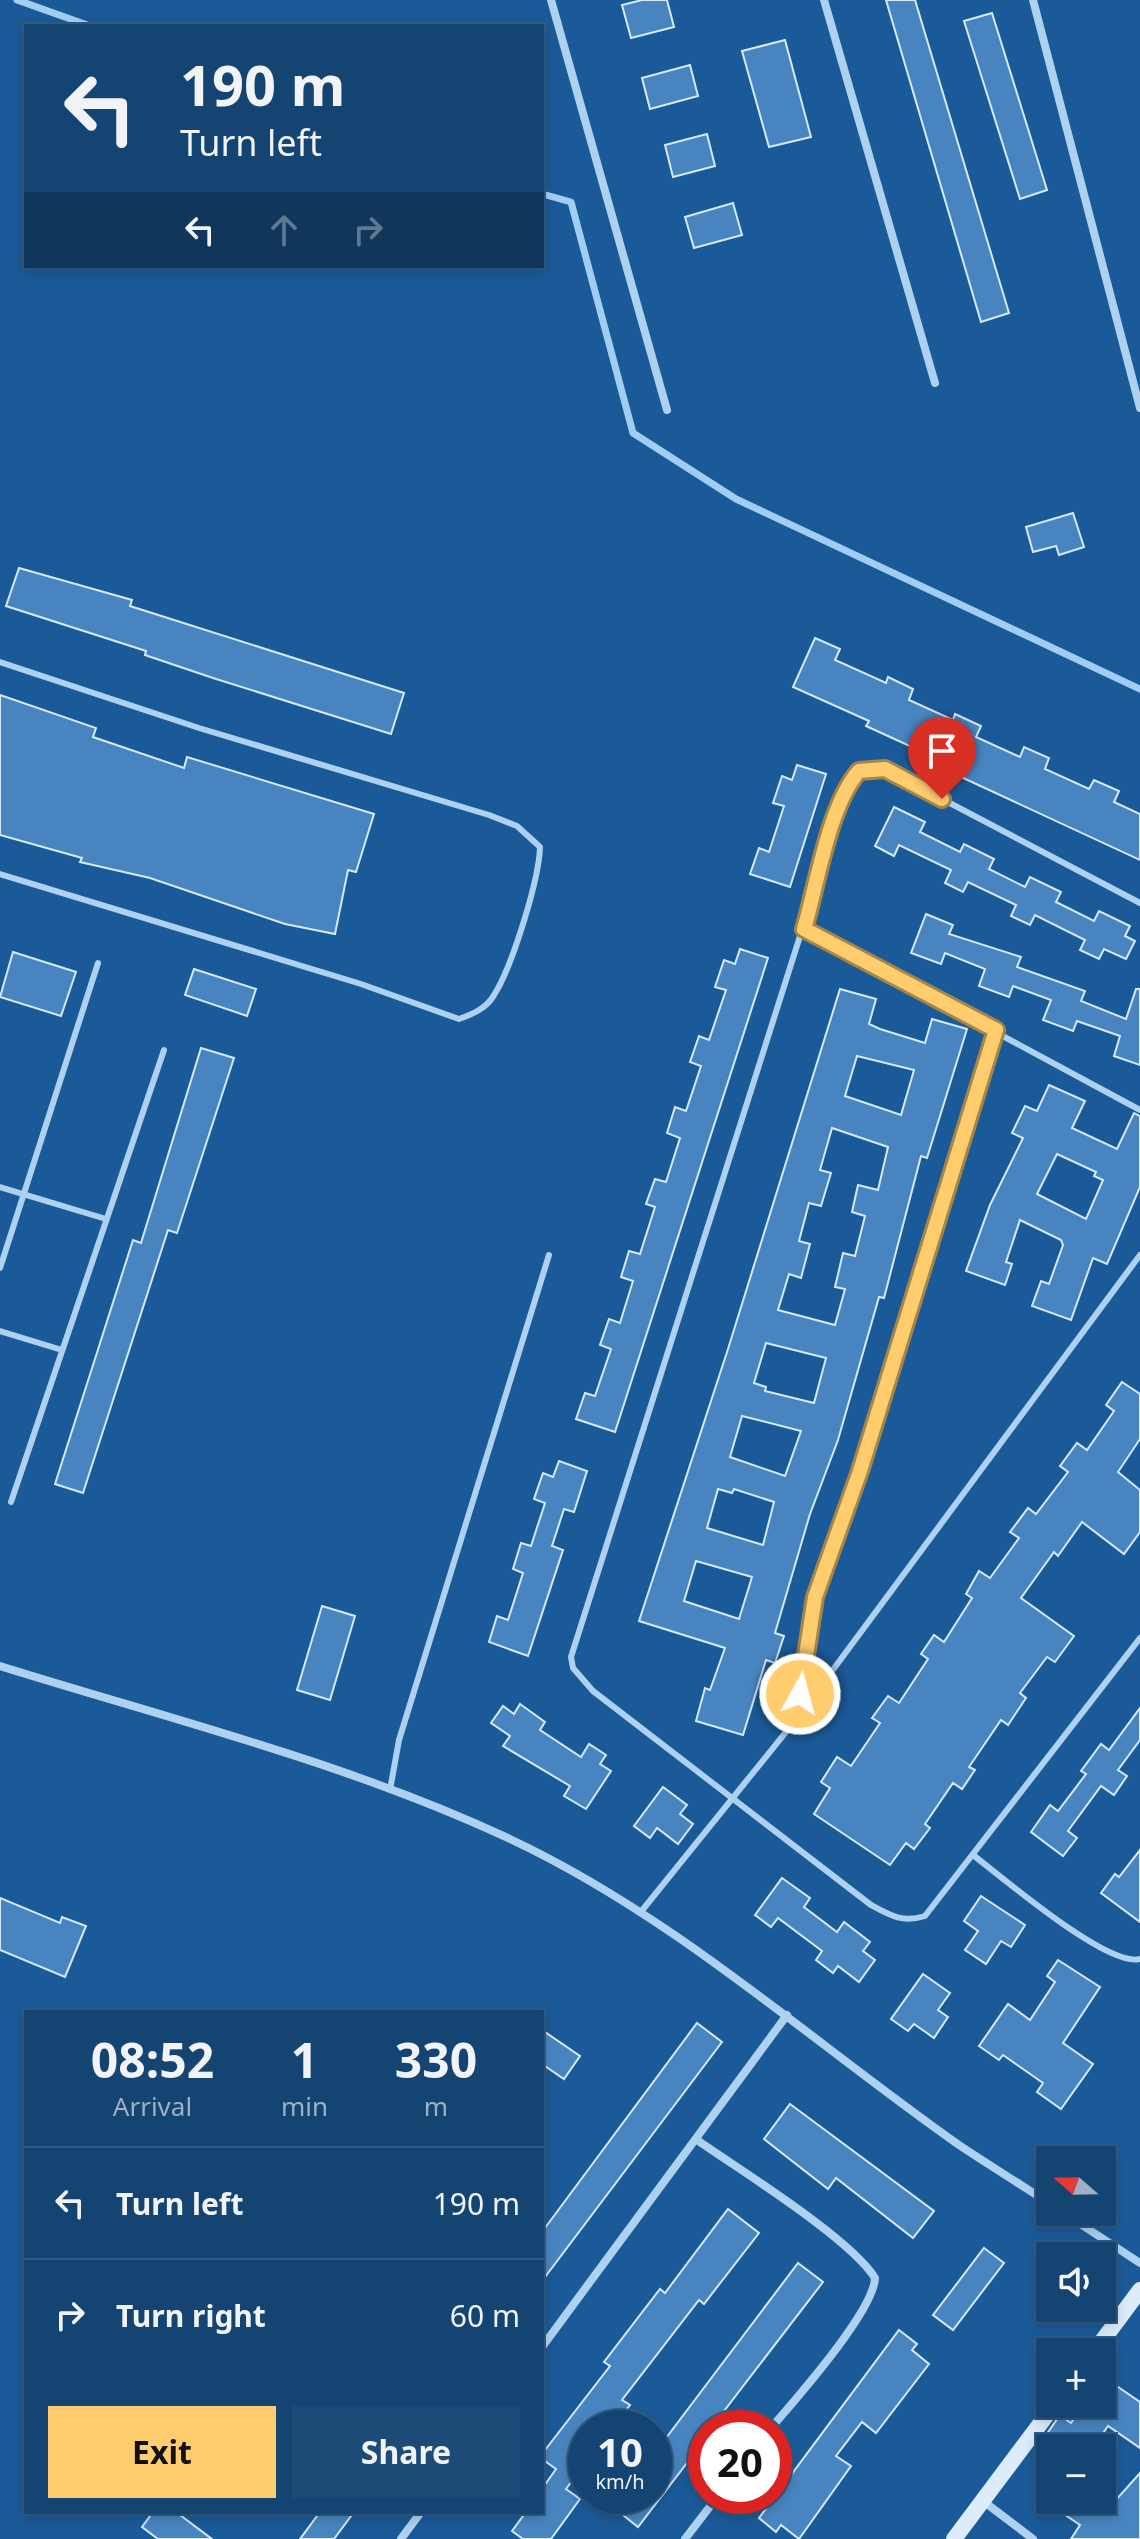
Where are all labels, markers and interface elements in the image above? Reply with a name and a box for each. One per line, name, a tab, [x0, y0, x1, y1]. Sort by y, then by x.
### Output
text: 190 m	[180, 46, 345, 122]
icon: left	[48, 56, 152, 160]
text: Turn left	[180, 118, 322, 167]
icon: left	[178, 208, 222, 252]
icon: ahead	[262, 208, 306, 252]
icon: right	[346, 208, 390, 252]
pin	[908, 717, 976, 799]
icon: arrive	[920, 729, 964, 773]
position arrow	[758, 1652, 842, 1736]
text: 08:52	[91, 2027, 214, 2092]
text: 1	[291, 2027, 318, 2092]
text: 330	[395, 2027, 477, 2092]
text: Arrival	[113, 2088, 192, 2124]
text: min	[281, 2088, 328, 2124]
text: m	[424, 2088, 448, 2124]
north arrow	[1036, 2146, 1116, 2226]
map controls	[1036, 2146, 1116, 2514]
icon: left	[48, 2181, 92, 2225]
text: Turn left	[116, 2183, 244, 2224]
text: 190 m	[433, 2183, 520, 2224]
button: sound	[1036, 2242, 1116, 2322]
icon: right	[48, 2293, 92, 2337]
text: Turn right	[116, 2295, 266, 2336]
text: 60 m	[450, 2295, 520, 2336]
button: +	[1036, 2338, 1116, 2418]
button: Exit	[48, 2406, 276, 2498]
button: Share	[292, 2406, 520, 2498]
speed limit sign: 20	[688, 2410, 792, 2514]
text: 10	[597, 2424, 643, 2479]
button: −	[1036, 2434, 1116, 2514]
text: km/h	[595, 2468, 645, 2495]

